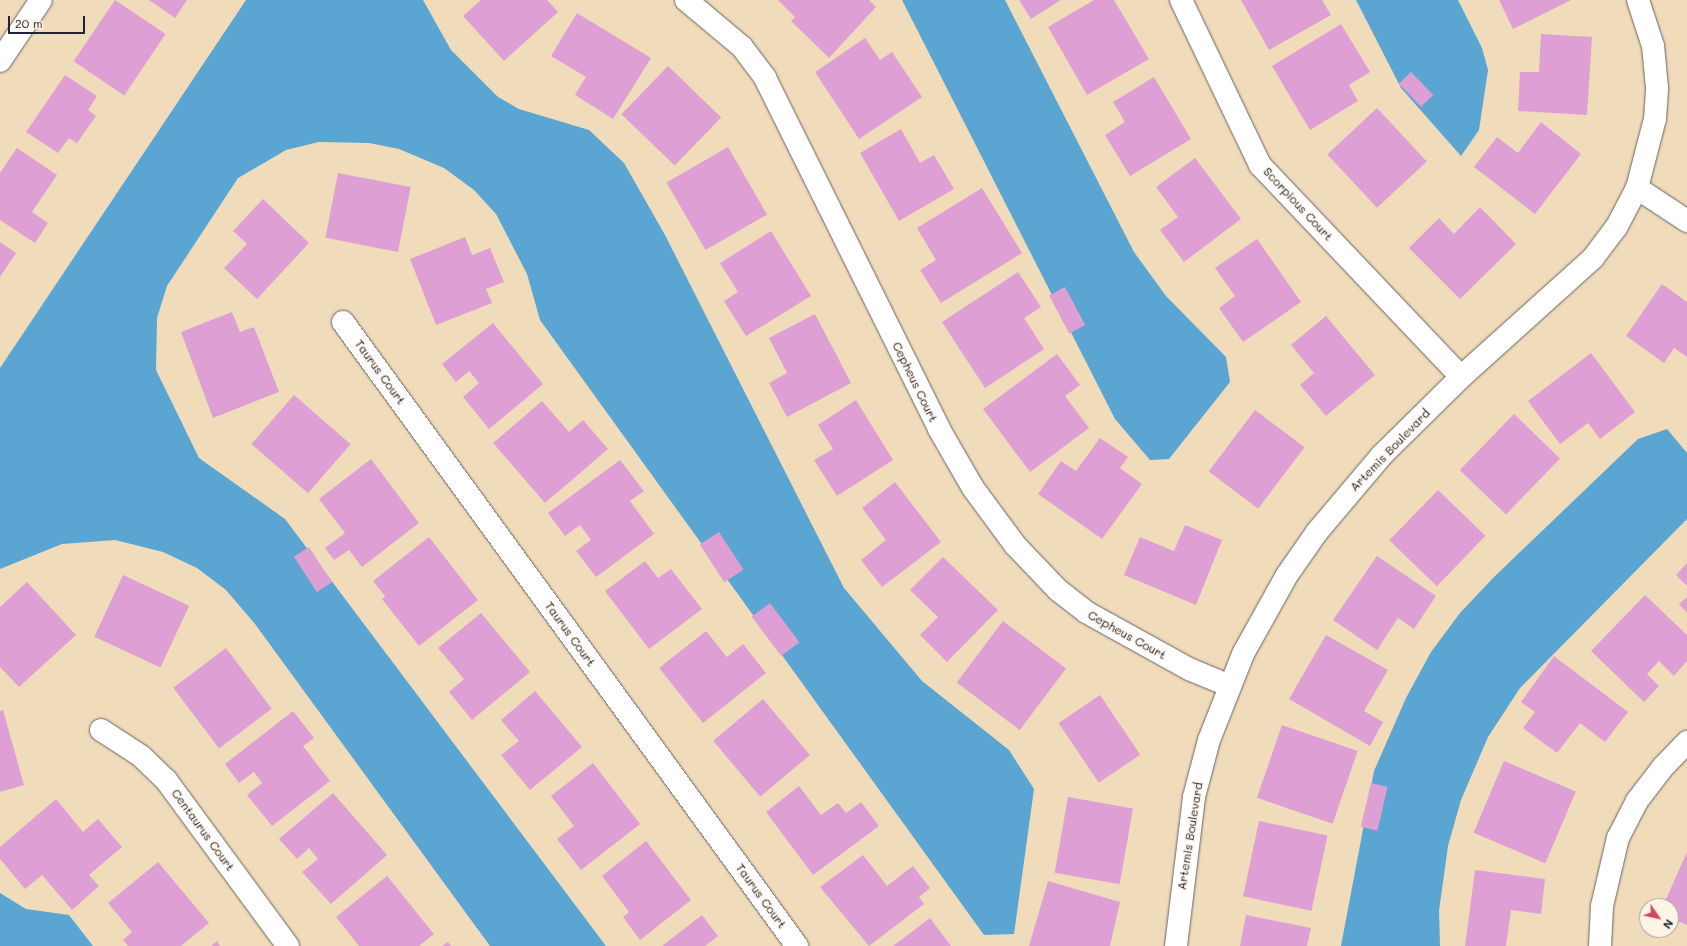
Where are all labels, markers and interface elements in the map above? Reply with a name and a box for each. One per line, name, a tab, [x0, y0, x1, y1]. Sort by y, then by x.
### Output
scale bar	[10, 8, 87, 34]
text: 20 m	[15, 15, 43, 31]
street label: Scorpious Court	[1260, 164, 1336, 244]
street label: Taurus Court	[352, 337, 408, 407]
street label: Cepheus Court	[889, 340, 941, 424]
street label: Artemis Boulevard	[1347, 406, 1433, 494]
street label: Taurus Court	[542, 599, 598, 669]
street label: Cepheus Court	[1085, 608, 1169, 662]
street label: Artemis Boulevard	[1174, 781, 1206, 891]
street label: Centaurus Court	[168, 786, 238, 874]
street label: Taurus Court	[733, 861, 789, 931]
north arrow	[1639, 898, 1679, 938]
text: N	[1660, 917, 1677, 932]

